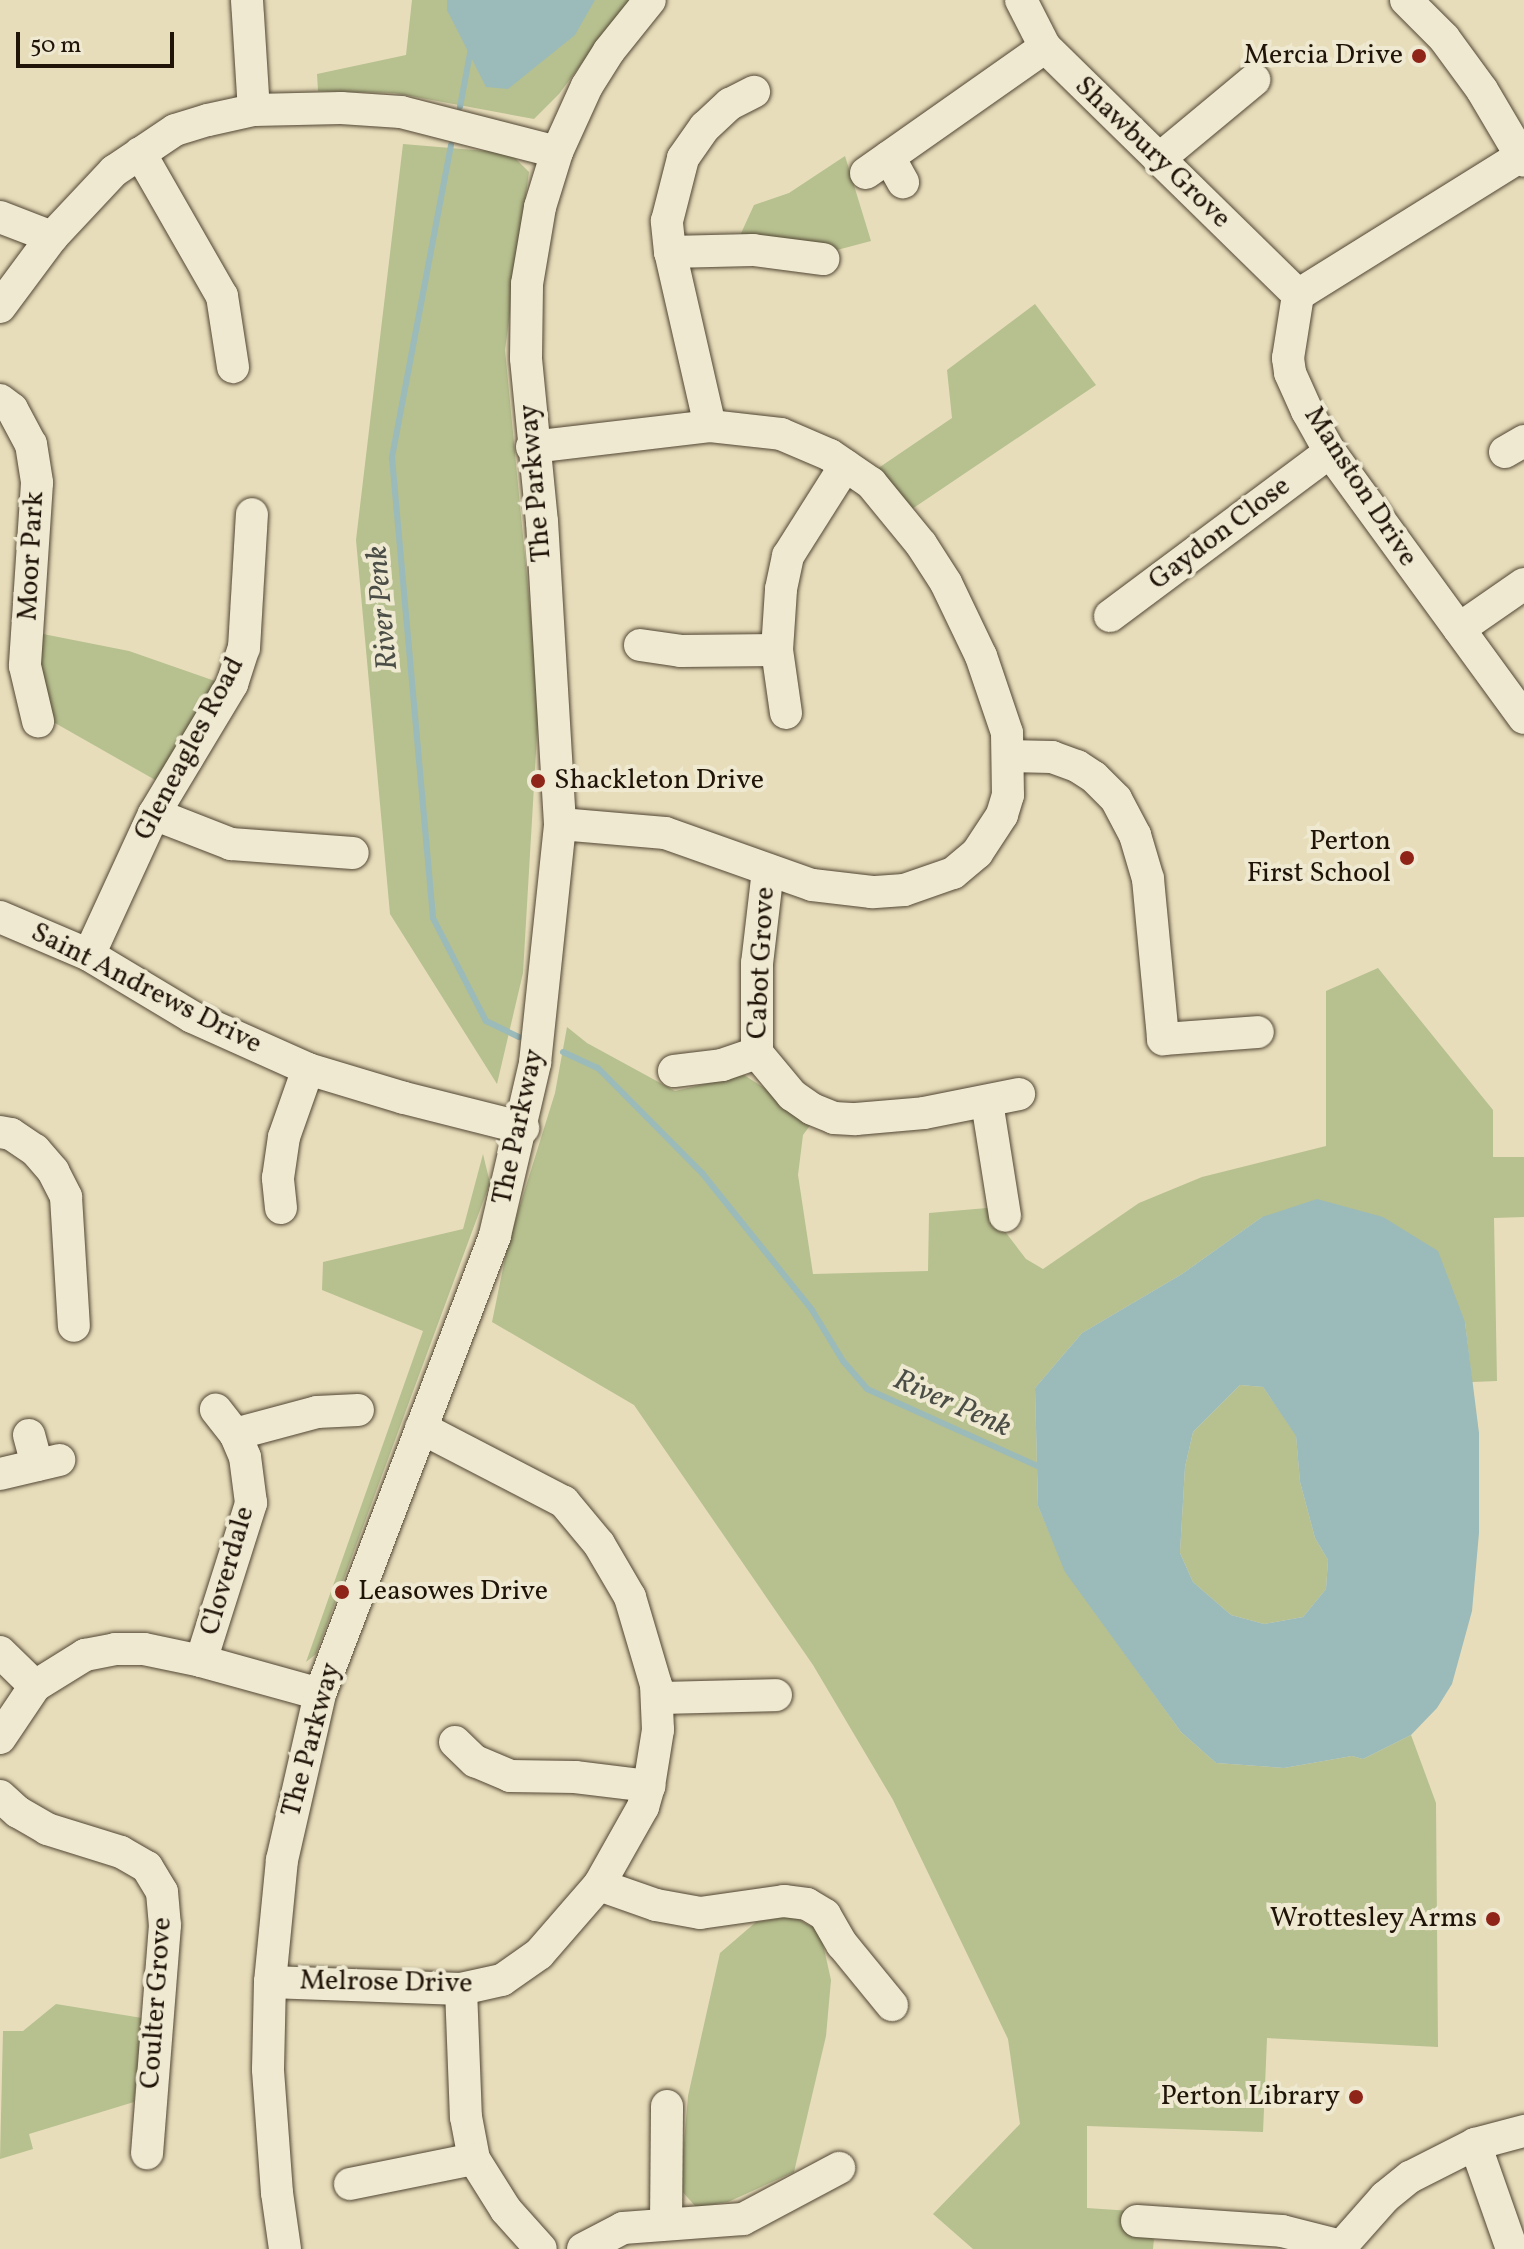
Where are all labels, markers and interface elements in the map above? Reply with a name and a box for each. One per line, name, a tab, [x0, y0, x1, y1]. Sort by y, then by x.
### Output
scale bar	[20, 16, 178, 66]
text: 50 m	[30, 29, 82, 63]
place label: Mercia Drive	[1244, 39, 1403, 73]
marker: Mercia Drive	[1410, 47, 1428, 65]
street label: Shawbury Grove	[1067, 70, 1237, 236]
street label: Manston Drive	[1296, 401, 1424, 573]
street label: The Parkway	[512, 403, 560, 563]
street label: Gaydon Close	[1143, 470, 1297, 598]
street label: Moor Park	[12, 490, 52, 622]
water label: River Penk	[360, 544, 406, 672]
street label: Gleneagles Road	[128, 652, 252, 846]
place label: Shackleton Drive	[554, 764, 764, 798]
marker: Shackleton Drive	[529, 772, 547, 790]
place label: Perton First School	[1247, 825, 1391, 891]
marker: Perton First School	[1398, 849, 1416, 867]
street label: Cabot Grove	[741, 886, 783, 1040]
street label: Saint Andrews Drive	[25, 916, 267, 1062]
street label: The Parkway	[486, 1046, 552, 1208]
water label: River Penk	[888, 1362, 1016, 1446]
street label: Cloverdale	[194, 1503, 262, 1639]
place label: Leasowes Drive	[358, 1575, 548, 1609]
marker: Leasowes Drive	[333, 1583, 351, 1601]
street label: The Parkway	[275, 1659, 349, 1821]
place label: Wrottesley Arms	[1269, 1902, 1477, 1936]
marker: Wrottesley Arms	[1484, 1910, 1502, 1928]
street label: Coulter Grove	[134, 1916, 180, 2090]
street label: Melrose Drive	[299, 1965, 473, 2001]
place label: Perton Library	[1161, 2080, 1340, 2114]
marker: Perton Library	[1347, 2088, 1365, 2106]

